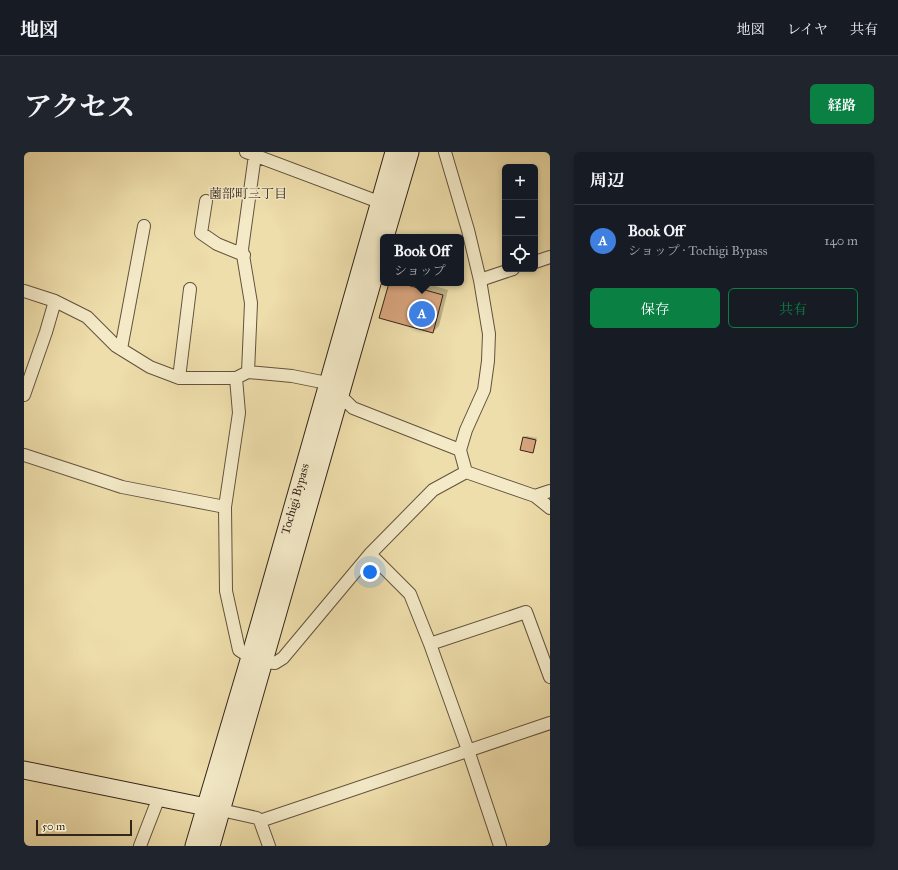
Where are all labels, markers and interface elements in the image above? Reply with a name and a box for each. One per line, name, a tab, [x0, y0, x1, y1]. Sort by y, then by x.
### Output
text: 地図	[20, 18, 58, 41]
text: 地図	[737, 21, 765, 38]
text: レイヤ	[787, 21, 828, 38]
text: 共有	[850, 21, 878, 38]
button: 経路	[810, 84, 874, 124]
text: アクセス	[24, 89, 135, 124]
map controls	[502, 164, 538, 272]
button: +	[502, 164, 538, 200]
text: 周辺	[590, 170, 624, 191]
district label: 薗部町三丁目	[209, 186, 287, 202]
button: −	[502, 200, 538, 236]
text: Book Off	[628, 222, 684, 240]
text: A	[599, 233, 607, 249]
text: 140 m	[824, 233, 858, 249]
popup	[380, 234, 464, 286]
button: locate	[502, 236, 538, 272]
text: Book Off	[394, 242, 450, 260]
text: ショップ · Tochigi Bypass	[628, 243, 767, 259]
text: ショップ	[394, 263, 446, 279]
button: 保存	[590, 288, 720, 328]
button: 共有	[728, 288, 858, 328]
pin: A	[409, 299, 435, 329]
street label: Tochigi Bypass	[278, 462, 313, 536]
your location	[360, 562, 380, 582]
scale bar	[36, 818, 132, 837]
text: 50 m	[42, 820, 65, 833]

